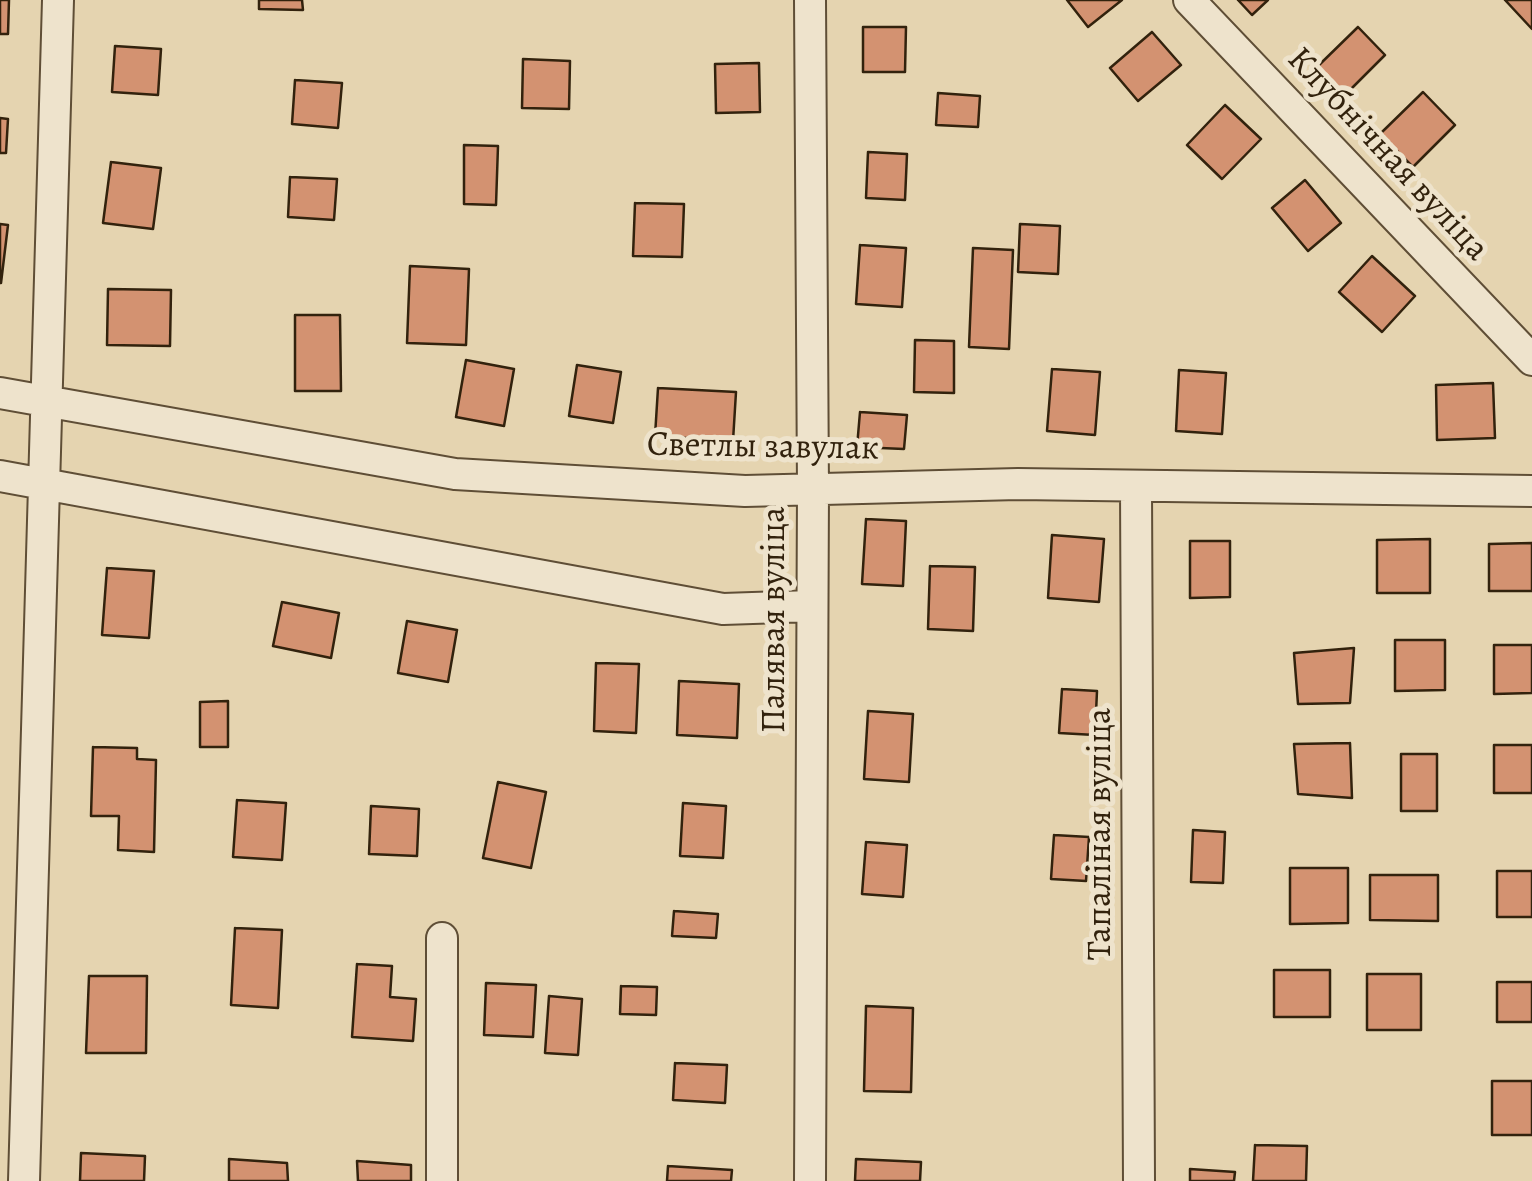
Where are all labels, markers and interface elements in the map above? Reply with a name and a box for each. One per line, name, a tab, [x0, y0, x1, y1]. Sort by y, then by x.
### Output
street label: Клубнічная вуліца	[1277, 40, 1497, 270]
street label: Светлы завулак	[646, 425, 880, 471]
street label: Палявая вуліца	[754, 507, 796, 733]
street label: Тапаліная вуліца	[1080, 708, 1122, 960]

